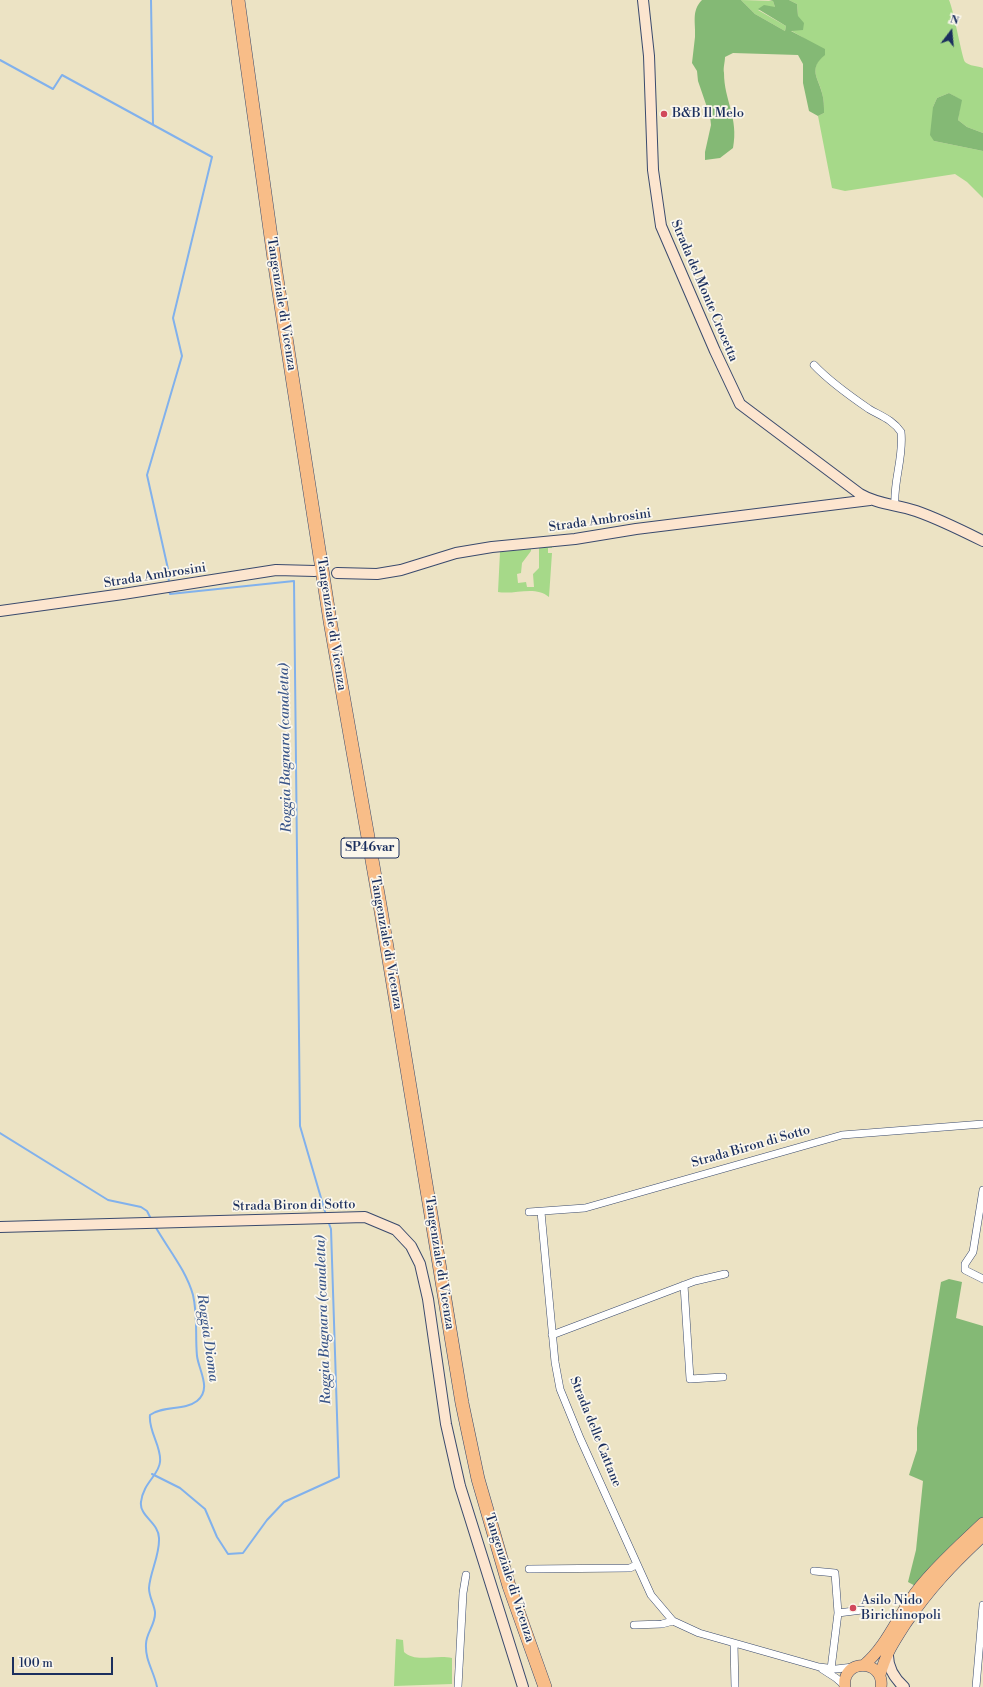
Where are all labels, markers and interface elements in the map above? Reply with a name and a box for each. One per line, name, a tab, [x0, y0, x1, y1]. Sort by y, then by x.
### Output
north arrow	[931, 12, 971, 52]
text: N	[948, 13, 960, 28]
place label: B&B Il Melo	[672, 106, 744, 122]
marker: B&B Il Melo	[659, 109, 669, 119]
street label: Strada del Monte Crocetta	[667, 218, 741, 364]
street label: Tangenziale di Vicenza	[263, 236, 299, 372]
street label: Strada Ambrosini	[548, 506, 652, 536]
street label: Tangenziale di Vicenza	[313, 556, 349, 692]
street label: Strada Ambrosini	[103, 560, 207, 592]
water label: Roggia Bagnara (canaletta)	[276, 663, 296, 833]
road number: SP46var	[341, 838, 399, 858]
street label: Tangenziale di Vicenza	[367, 875, 405, 1011]
street label: Strada Biron di Sotto	[690, 1123, 812, 1171]
street label: Tangenziale di Vicenza	[421, 1195, 457, 1331]
street label: Strada Biron di Sotto	[232, 1197, 356, 1215]
water label: Roggia Bagnara (canaletta)	[313, 1235, 335, 1405]
water label: Roggia Dioma	[193, 1293, 221, 1383]
street label: Strada delle Cattane	[566, 1375, 624, 1489]
street label: Tangenziale di Vicenza	[481, 1512, 537, 1644]
place label: Asilo Nido Birichinopoli	[861, 1593, 941, 1624]
marker: Asilo Nido Birichinopoli	[848, 1603, 858, 1613]
scale bar	[14, 1649, 115, 1675]
text: 100 m	[19, 1656, 53, 1671]

